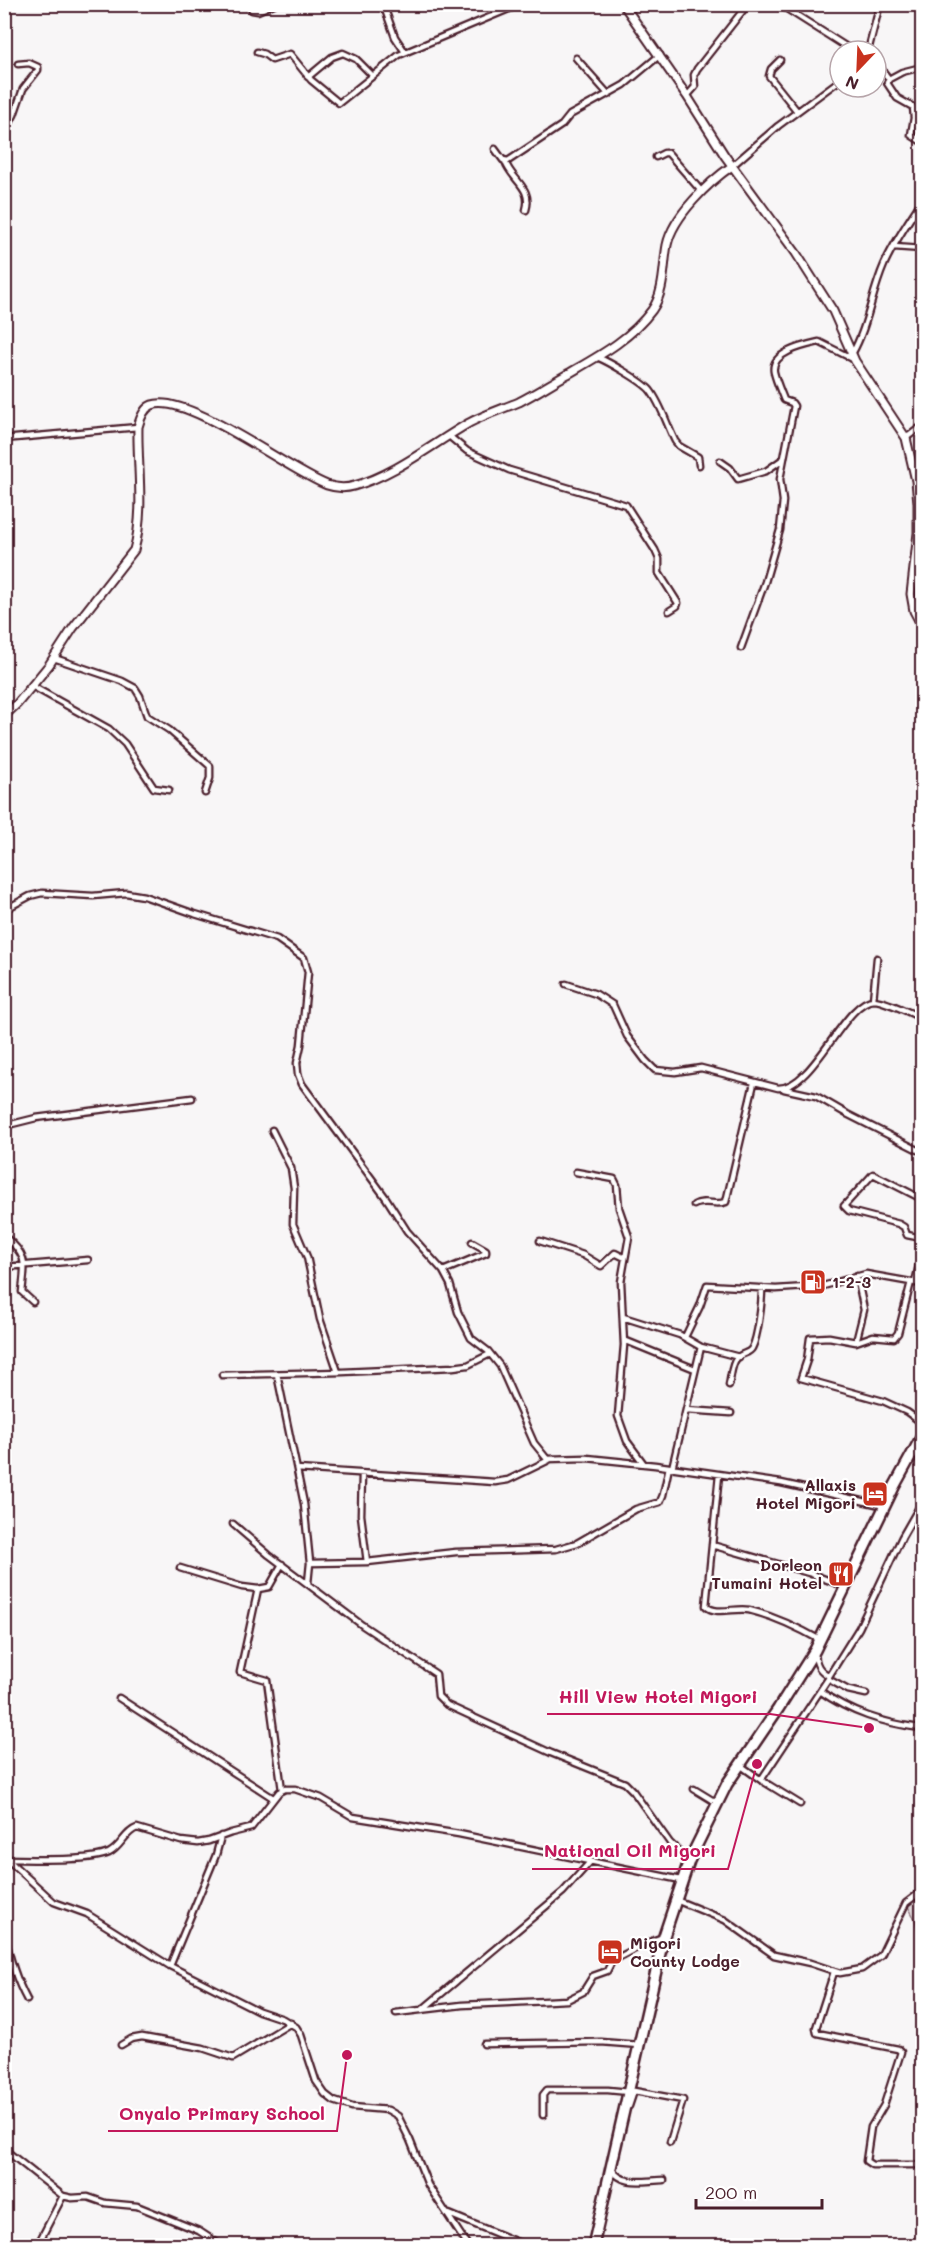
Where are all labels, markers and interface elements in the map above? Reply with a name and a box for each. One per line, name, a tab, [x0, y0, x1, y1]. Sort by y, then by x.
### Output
north arrow	[828, 39, 888, 99]
text: N	[842, 71, 862, 95]
fuel station icon: 1-2-3	[798, 1267, 828, 1297]
place label: 1-2-3	[832, 1271, 872, 1292]
place label: Allaxis Hotel Migori	[755, 1474, 856, 1513]
hotel icon: Allaxis Hotel Migori	[860, 1479, 890, 1509]
place label: Dorleon Tumaini Hotel	[712, 1554, 822, 1593]
restaurant icon: Dorleon Tumaini Hotel	[826, 1559, 856, 1589]
callout: Hill View Hotel Migori	[547, 1678, 770, 1714]
text: Hill View Hotel Migori	[558, 1684, 758, 1708]
callout: National Oil Migori	[532, 1833, 728, 1869]
text: National Oil Migori	[544, 1838, 716, 1862]
place label: Migori County Lodge	[630, 1932, 740, 1971]
hotel icon: Migori County Lodge	[595, 1937, 625, 1967]
callout: Onyalo Primary School	[108, 2095, 337, 2131]
text: Onyalo Primary School	[119, 2101, 325, 2125]
scale bar	[696, 2172, 822, 2210]
text: 200 m	[705, 2180, 757, 2204]

